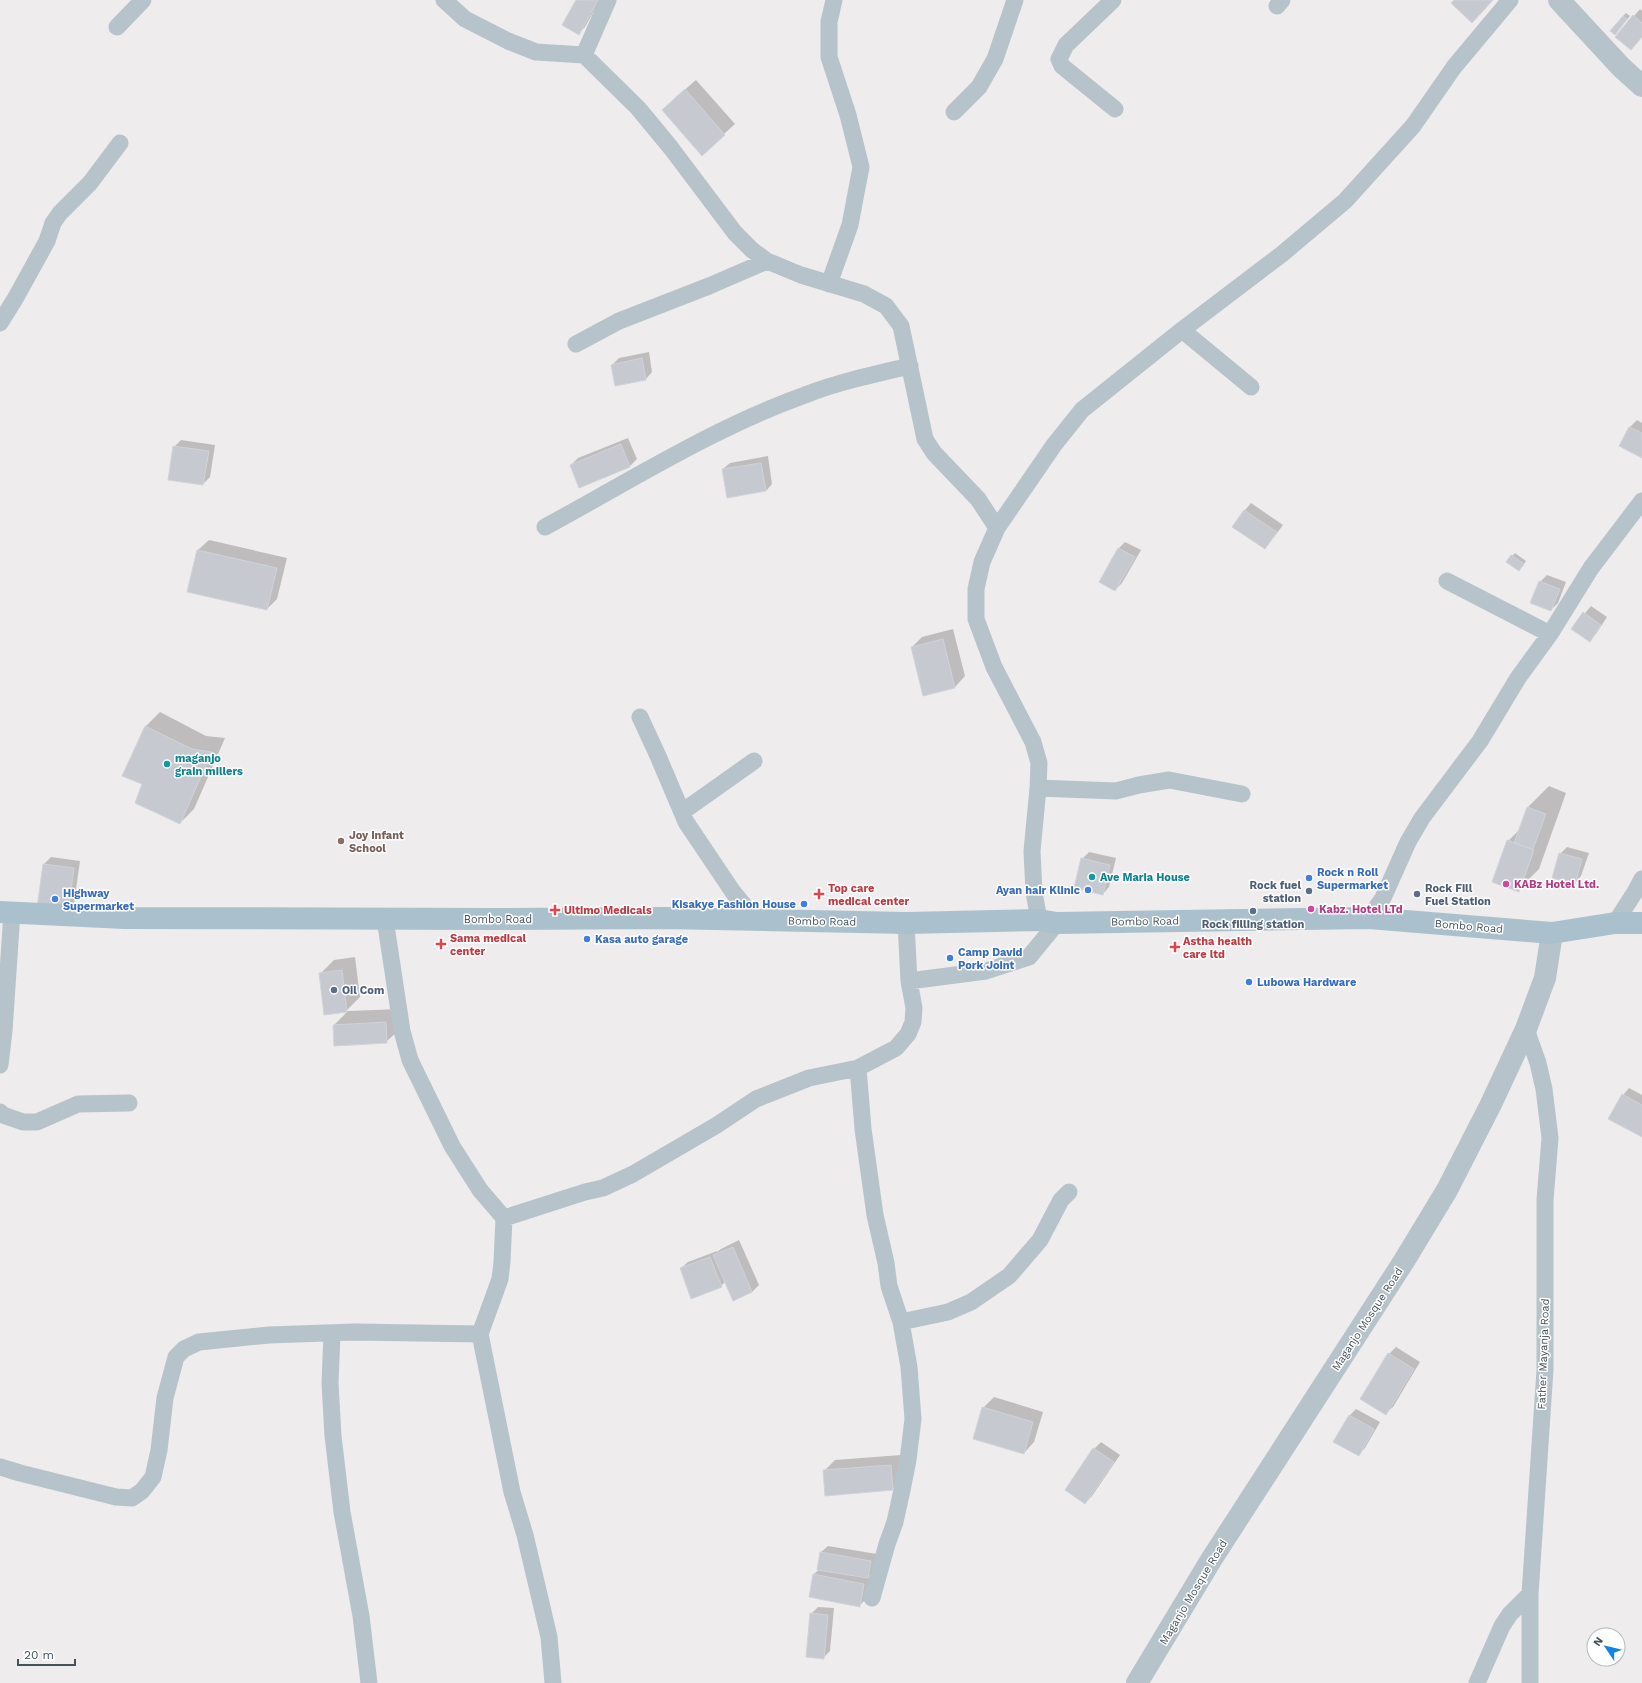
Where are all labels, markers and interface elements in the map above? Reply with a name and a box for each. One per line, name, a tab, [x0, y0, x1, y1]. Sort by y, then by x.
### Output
place label: maganjo grain millers	[175, 752, 243, 778]
marker: maganjo grain millers	[162, 759, 172, 769]
place label: Joy Infant School	[349, 829, 404, 855]
marker: Joy Infant School	[336, 836, 346, 846]
place label: Rock n Roll Supermarket	[1317, 866, 1388, 892]
place label: Ave Maria House	[1100, 871, 1190, 884]
marker: Ave Maria House	[1087, 872, 1097, 882]
marker: Rock n Roll Supermarket	[1304, 873, 1314, 883]
place label: KABz Hotel Ltd.	[1514, 878, 1599, 891]
place label: Rock fuel station	[1250, 879, 1301, 905]
marker: KABz Hotel Ltd.	[1501, 879, 1511, 889]
place label: Top care medical center	[828, 882, 910, 908]
place label: Rock Fill Fuel Station	[1425, 882, 1491, 908]
place label: Ayan hair Klinic	[996, 884, 1080, 897]
marker: Ayan hair Klinic	[1083, 885, 1093, 895]
marker: Rock fuel station	[1304, 886, 1314, 896]
place label: Highway Supermarket	[63, 887, 134, 913]
marker: Top care medical center	[813, 888, 825, 900]
marker: Rock Fill Fuel Station	[1412, 889, 1422, 899]
marker: Highway Supermarket	[50, 894, 60, 904]
place label: Kisakye Fashion House	[672, 898, 796, 911]
marker: Kisakye Fashion House	[799, 899, 809, 909]
place label: Kabz. Hotel LTd	[1319, 903, 1403, 916]
marker: Ultimo Medicals	[549, 904, 561, 916]
place label: Ultimo Medicals	[564, 904, 652, 917]
marker: Kabz. Hotel LTd	[1306, 904, 1316, 914]
marker: Rock filling station	[1248, 906, 1258, 916]
street label: Bombo Road	[464, 913, 532, 926]
street label: Bombo Road	[788, 914, 856, 929]
street label: Bombo Road	[1111, 914, 1179, 929]
street label: Bombo Road	[1434, 917, 1504, 936]
place label: Rock filling station	[1202, 918, 1305, 931]
place label: Sama medical center	[450, 932, 527, 958]
place label: Kasa auto garage	[595, 933, 688, 946]
marker: Kasa auto garage	[582, 934, 592, 944]
place label: Astha health care ltd	[1183, 935, 1252, 961]
marker: Sama medical center	[435, 938, 447, 950]
marker: Astha health care ltd	[1170, 942, 1180, 952]
place label: Camp David Pork Joint	[958, 946, 1023, 972]
marker: Camp David Pork Joint	[945, 953, 955, 963]
place label: Lubowa Hardware	[1257, 976, 1356, 989]
marker: Lubowa Hardware	[1244, 977, 1254, 987]
place label: Oil Com	[342, 984, 384, 997]
marker: Oil Com	[329, 985, 339, 995]
street label: Maganjo Mosque Road	[1329, 1265, 1406, 1373]
street label: Father Mayanja Road	[1535, 1298, 1552, 1410]
street label: Maganjo Mosque Road	[1157, 1537, 1230, 1647]
north arrow	[1586, 1627, 1626, 1667]
text: N	[1591, 1634, 1606, 1649]
scale bar	[18, 1641, 75, 1667]
text: 20 m	[24, 1648, 54, 1662]

